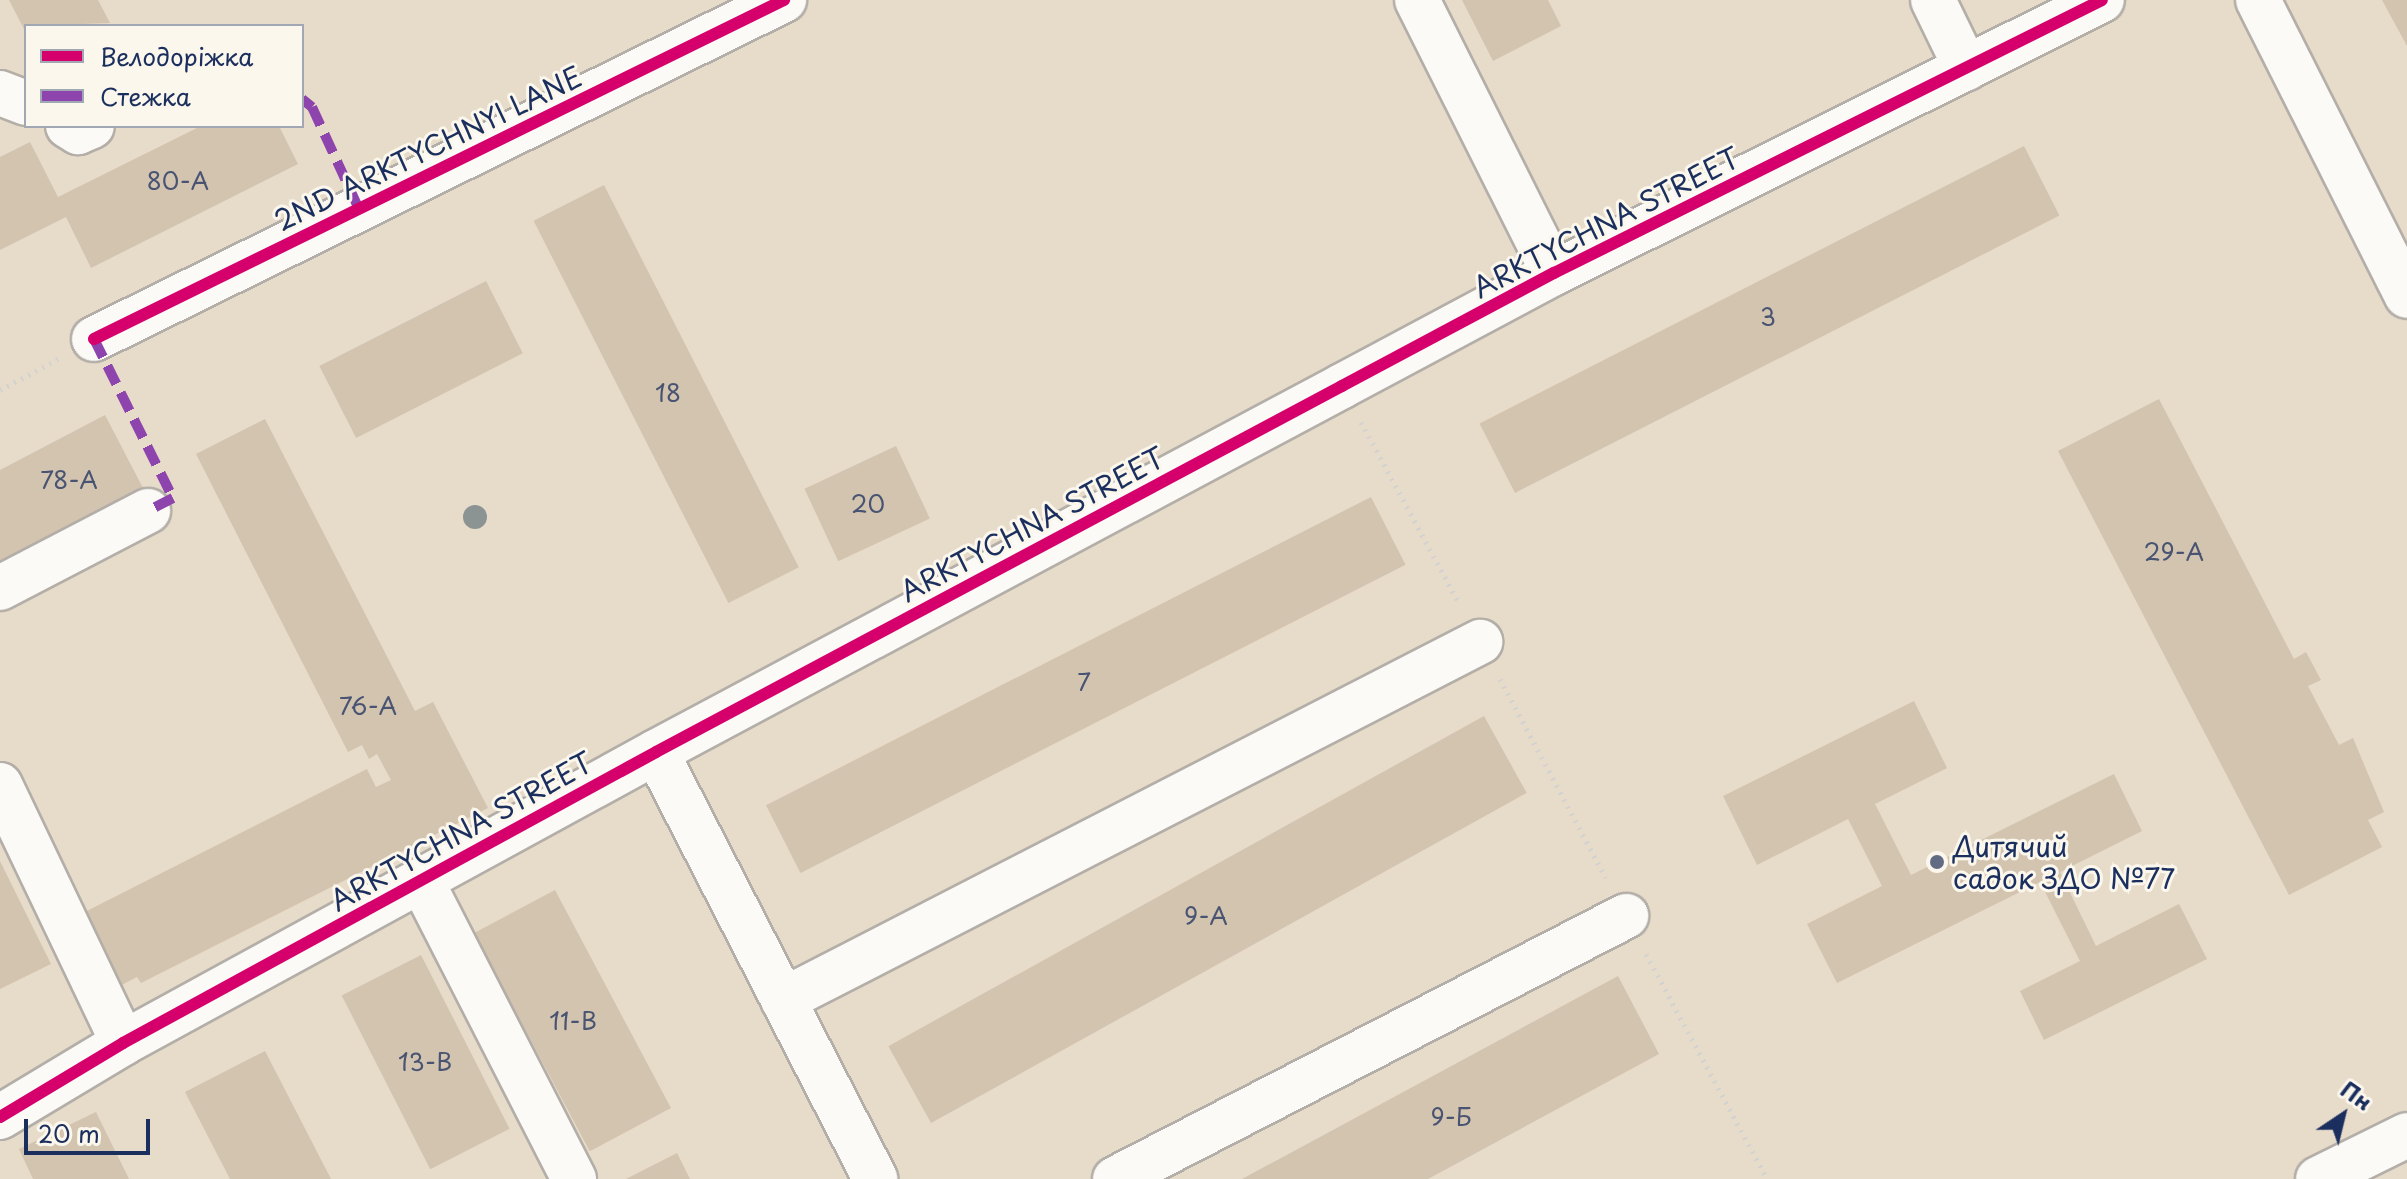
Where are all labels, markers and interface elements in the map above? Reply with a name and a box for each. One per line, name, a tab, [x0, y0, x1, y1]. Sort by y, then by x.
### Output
legend	[24, 24, 304, 128]
text: Велодоріжка	[100, 38, 253, 74]
street label: 2ND ARKTYCHNYI LANE	[267, 58, 589, 238]
text: Стежка	[100, 78, 191, 114]
street label: ARKTYCHNA STREET	[1465, 139, 1747, 305]
house number: 80-А	[147, 167, 209, 195]
house number: 3	[1760, 303, 1776, 331]
house number: 18	[655, 379, 681, 407]
street label: ARKTYCHNA STREET	[892, 439, 1172, 609]
house number: 78-А	[40, 466, 98, 494]
house number: 20	[851, 490, 885, 518]
house number: 29-А	[2144, 538, 2204, 566]
house number: 7	[1077, 668, 1091, 696]
house number: 76-А	[339, 692, 397, 720]
street label: ARKTYCHNA STREET	[322, 744, 600, 918]
place label: Дитячий садок ЗДО №77	[1953, 829, 2179, 895]
marker: Дитячий садок ЗДО №77	[1928, 853, 1946, 871]
house number: 9-А	[1184, 902, 1228, 930]
house number: 11-В	[549, 1007, 597, 1035]
house number: 13-В	[398, 1048, 452, 1076]
text: Пн	[2335, 1072, 2380, 1118]
north arrow	[2303, 1075, 2383, 1155]
scale bar	[28, 1103, 154, 1153]
house number: 9-Б	[1430, 1103, 1472, 1131]
text: 20 m	[38, 1115, 100, 1151]

